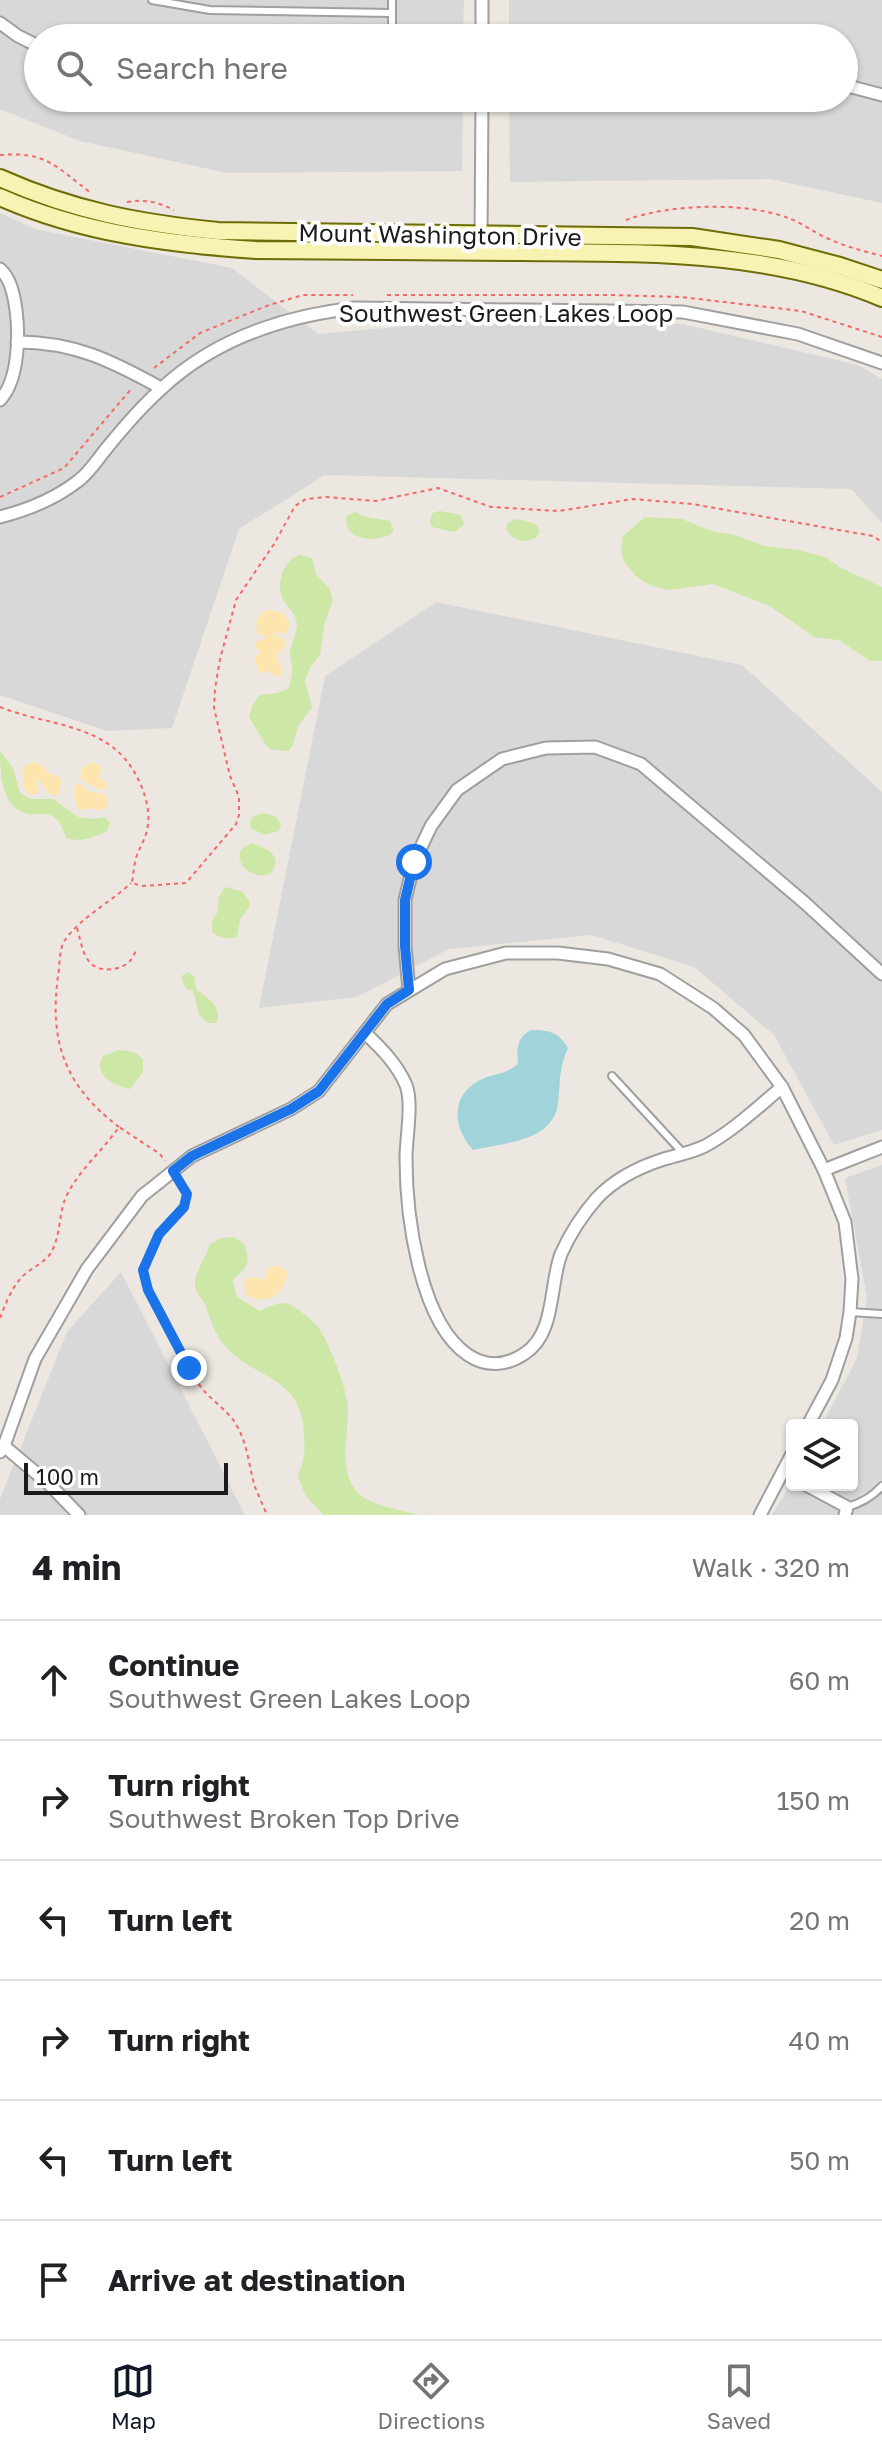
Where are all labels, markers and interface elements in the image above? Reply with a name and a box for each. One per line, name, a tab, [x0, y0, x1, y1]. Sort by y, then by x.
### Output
search box	[24, 24, 858, 112]
icon: search	[52, 46, 96, 90]
text: Search here	[116, 50, 288, 86]
street label: Mount Washington Drive	[298, 217, 582, 251]
street label: Southwest Green Lakes Loop	[339, 298, 673, 327]
route start	[396, 844, 432, 880]
route end	[171, 1350, 207, 1386]
map controls	[786, 1419, 858, 1491]
button: layers	[786, 1419, 858, 1491]
scale bar	[24, 1459, 228, 1495]
text: 100 m	[36, 1463, 99, 1490]
text: 4 min	[32, 1547, 121, 1587]
text: Walk · 320 m	[692, 1552, 850, 1583]
text: Continue	[108, 1647, 239, 1683]
icon: ahead	[32, 1658, 76, 1702]
text: 60 m	[789, 1665, 850, 1696]
text: Southwest Green Lakes Loop	[108, 1683, 471, 1714]
text: Turn right	[108, 1767, 250, 1803]
icon: right	[32, 1778, 76, 1822]
text: 150 m	[777, 1785, 850, 1816]
text: Southwest Broken Top Drive	[108, 1803, 460, 1834]
icon: left	[32, 1898, 76, 1942]
text: Turn left	[108, 1902, 233, 1938]
text: 20 m	[789, 1905, 850, 1936]
icon: right	[32, 2018, 76, 2062]
text: Turn right	[108, 2022, 250, 2058]
text: 40 m	[789, 2025, 850, 2056]
icon: left	[32, 2138, 76, 2182]
text: Turn left	[108, 2142, 233, 2178]
text: 50 m	[789, 2145, 850, 2176]
icon: arrive	[32, 2258, 76, 2302]
text: Arrive at destination	[108, 2262, 405, 2298]
tab: Map	[111, 2359, 156, 2434]
tab: Directions	[378, 2359, 485, 2434]
tab: Saved	[707, 2359, 771, 2434]

